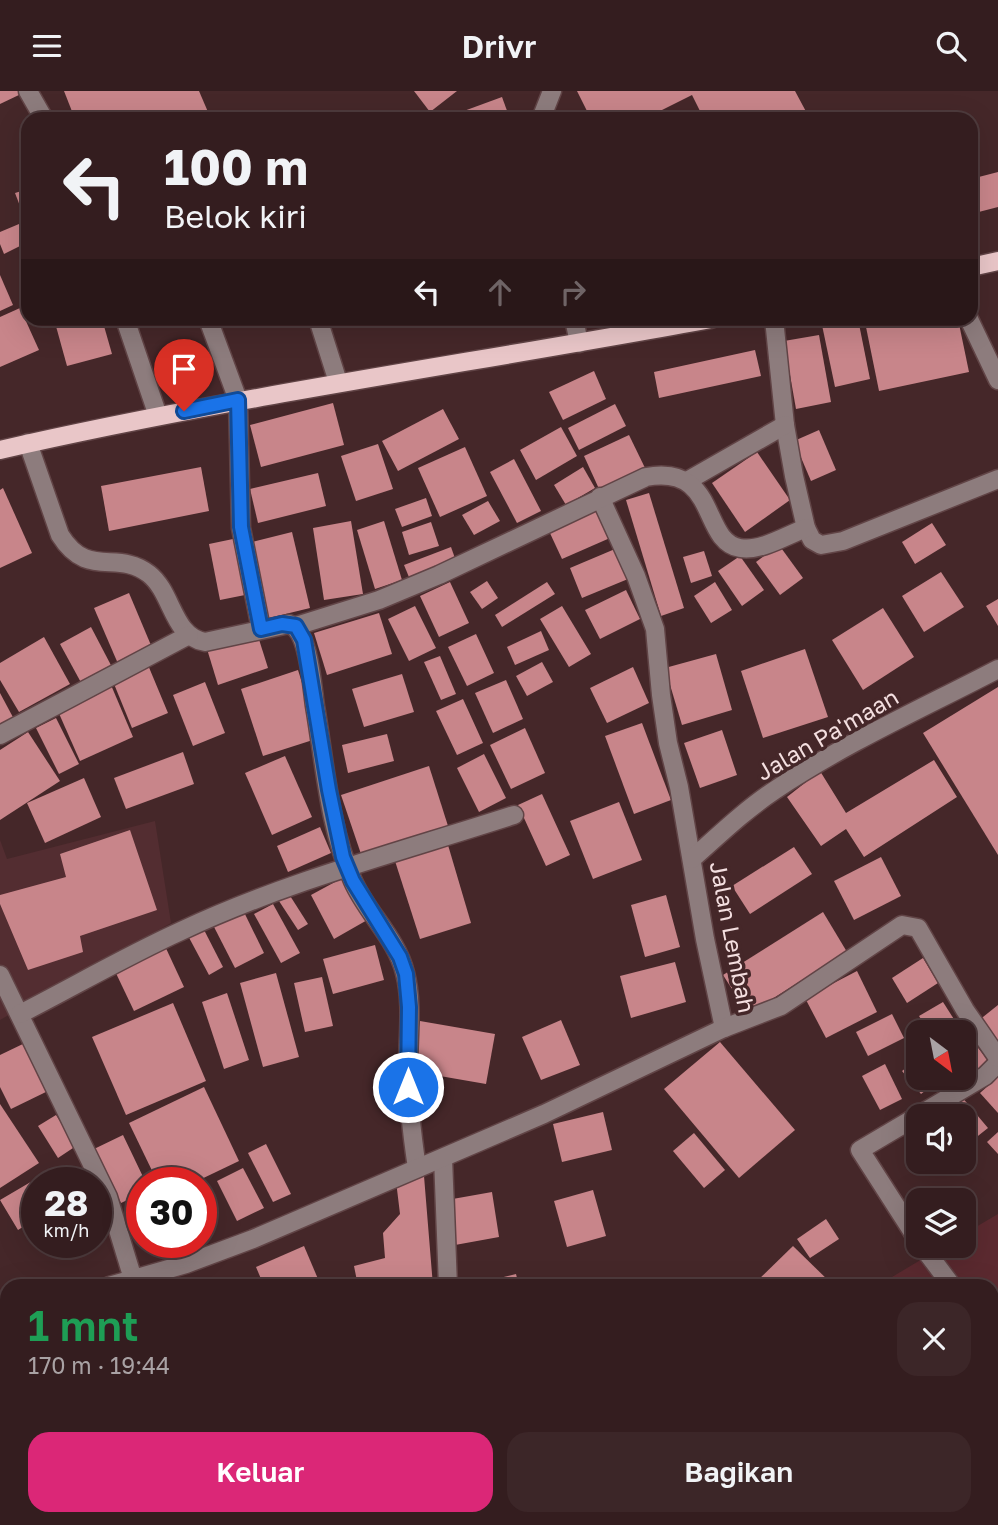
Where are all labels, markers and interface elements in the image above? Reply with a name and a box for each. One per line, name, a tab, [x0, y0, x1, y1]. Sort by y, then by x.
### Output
icon: menu	[28, 27, 66, 65]
text: Drivr	[462, 27, 536, 65]
icon: search	[932, 27, 970, 65]
text: 100 m	[164, 137, 308, 196]
icon: left	[49, 140, 140, 231]
text: Belok kiri	[164, 197, 307, 235]
icon: left	[408, 273, 446, 311]
icon: ahead	[481, 273, 519, 311]
icon: right	[554, 273, 592, 311]
pin	[154, 339, 214, 411]
icon: arrive	[165, 350, 203, 388]
street label: Jalan Pa'maan	[751, 682, 903, 786]
street label: Jalan Lembah	[705, 859, 761, 1015]
north arrow	[906, 1020, 976, 1090]
map controls	[906, 1020, 976, 1258]
position arrow	[371, 1050, 445, 1124]
button: sound	[906, 1104, 976, 1174]
speed limit sign: 30	[126, 1167, 217, 1258]
text: 28	[45, 1182, 88, 1224]
button: layers	[906, 1188, 976, 1258]
text: km/h	[44, 1219, 89, 1241]
text: 1 mnt	[28, 1300, 139, 1350]
button: close	[897, 1302, 971, 1376]
text: 170 m · 19:44	[28, 1351, 170, 1379]
button: Keluar	[28, 1432, 493, 1512]
button: Bagikan	[507, 1432, 971, 1512]

